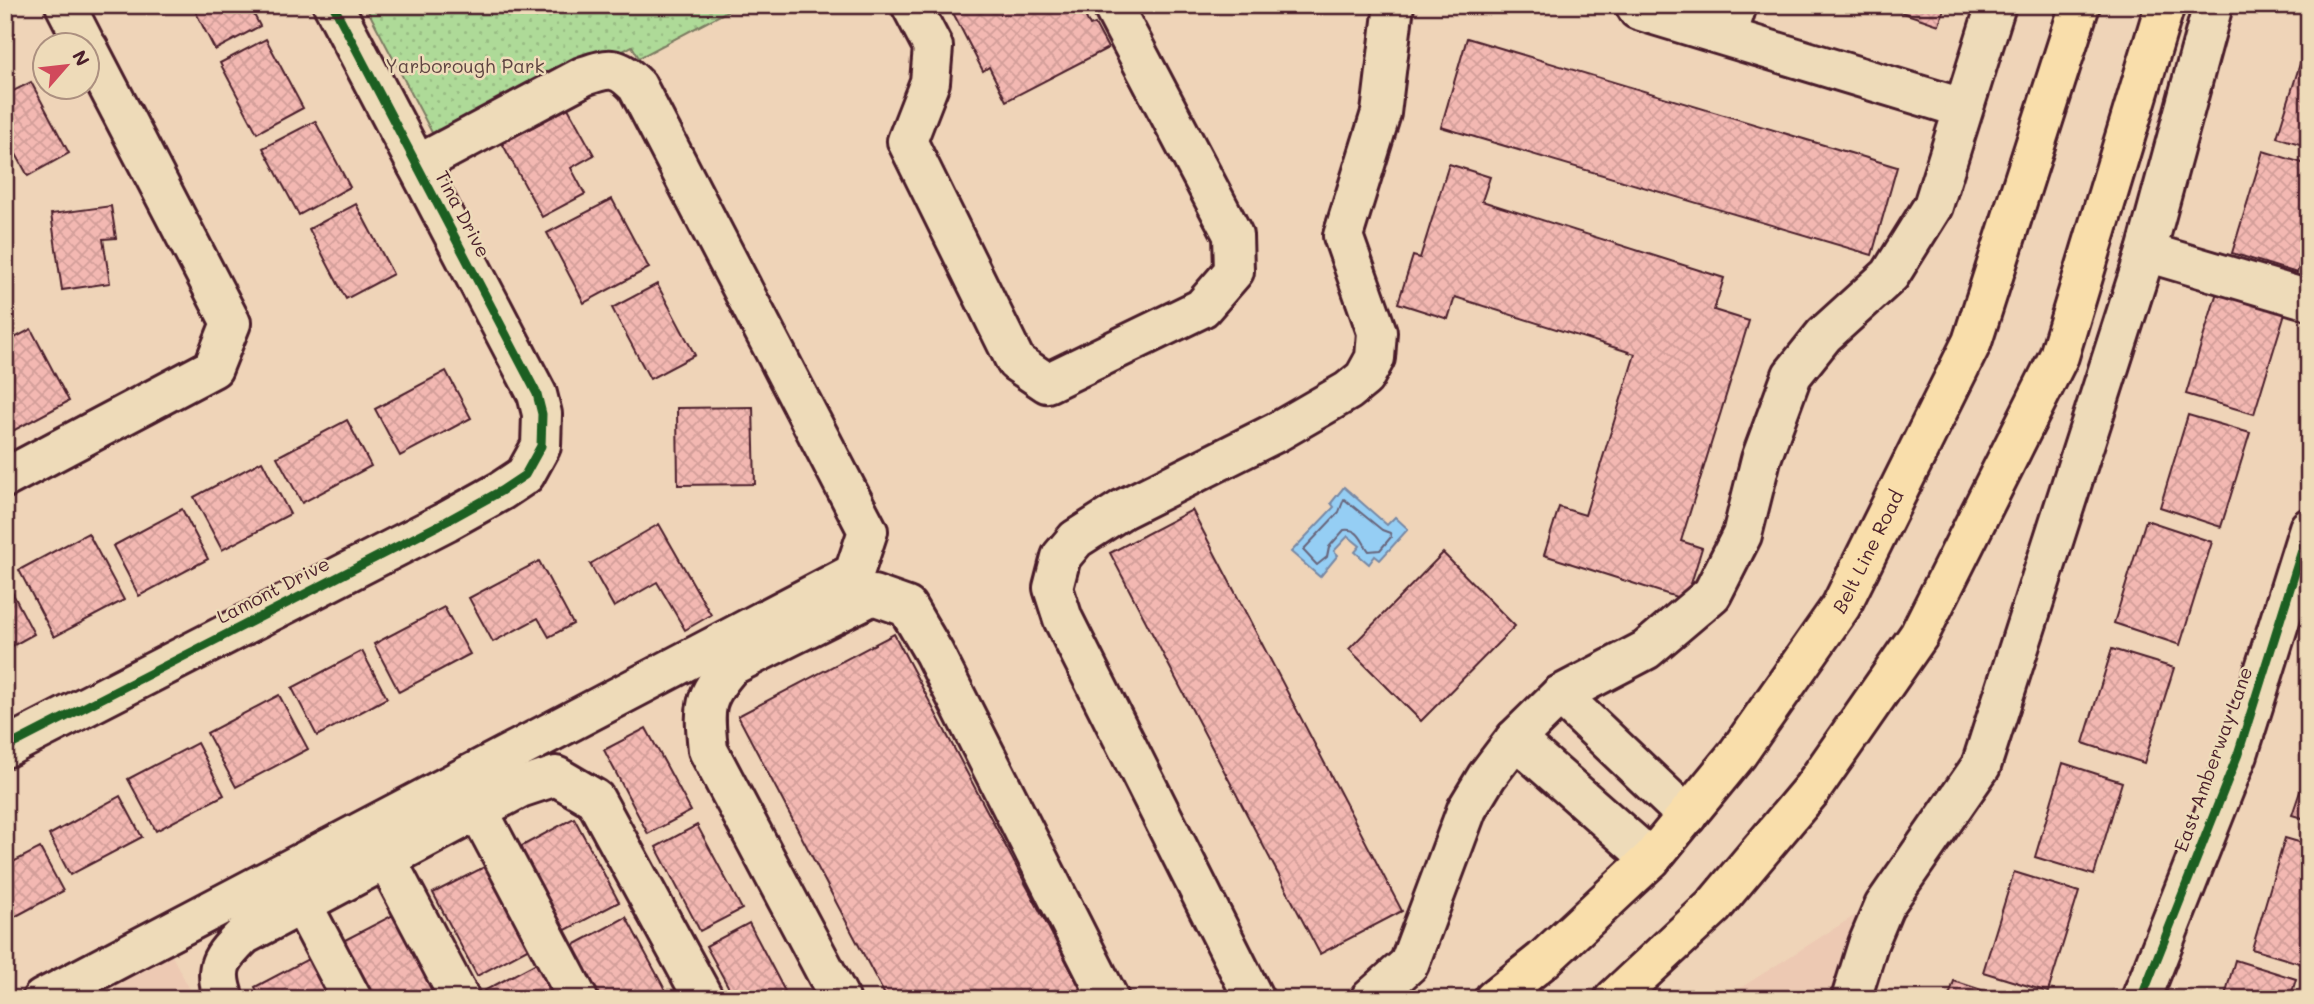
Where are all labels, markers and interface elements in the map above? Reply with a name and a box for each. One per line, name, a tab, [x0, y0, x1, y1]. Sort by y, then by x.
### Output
north arrow	[32, 32, 102, 102]
text: N	[67, 46, 96, 70]
park label: Yarborough Park	[385, 53, 545, 78]
street label: Tina Drive	[430, 166, 497, 262]
street label: Belt Line Road	[1827, 485, 1909, 618]
street label: Lamont Drive	[212, 550, 333, 629]
street label: East Amberway Lane	[2167, 663, 2258, 855]

